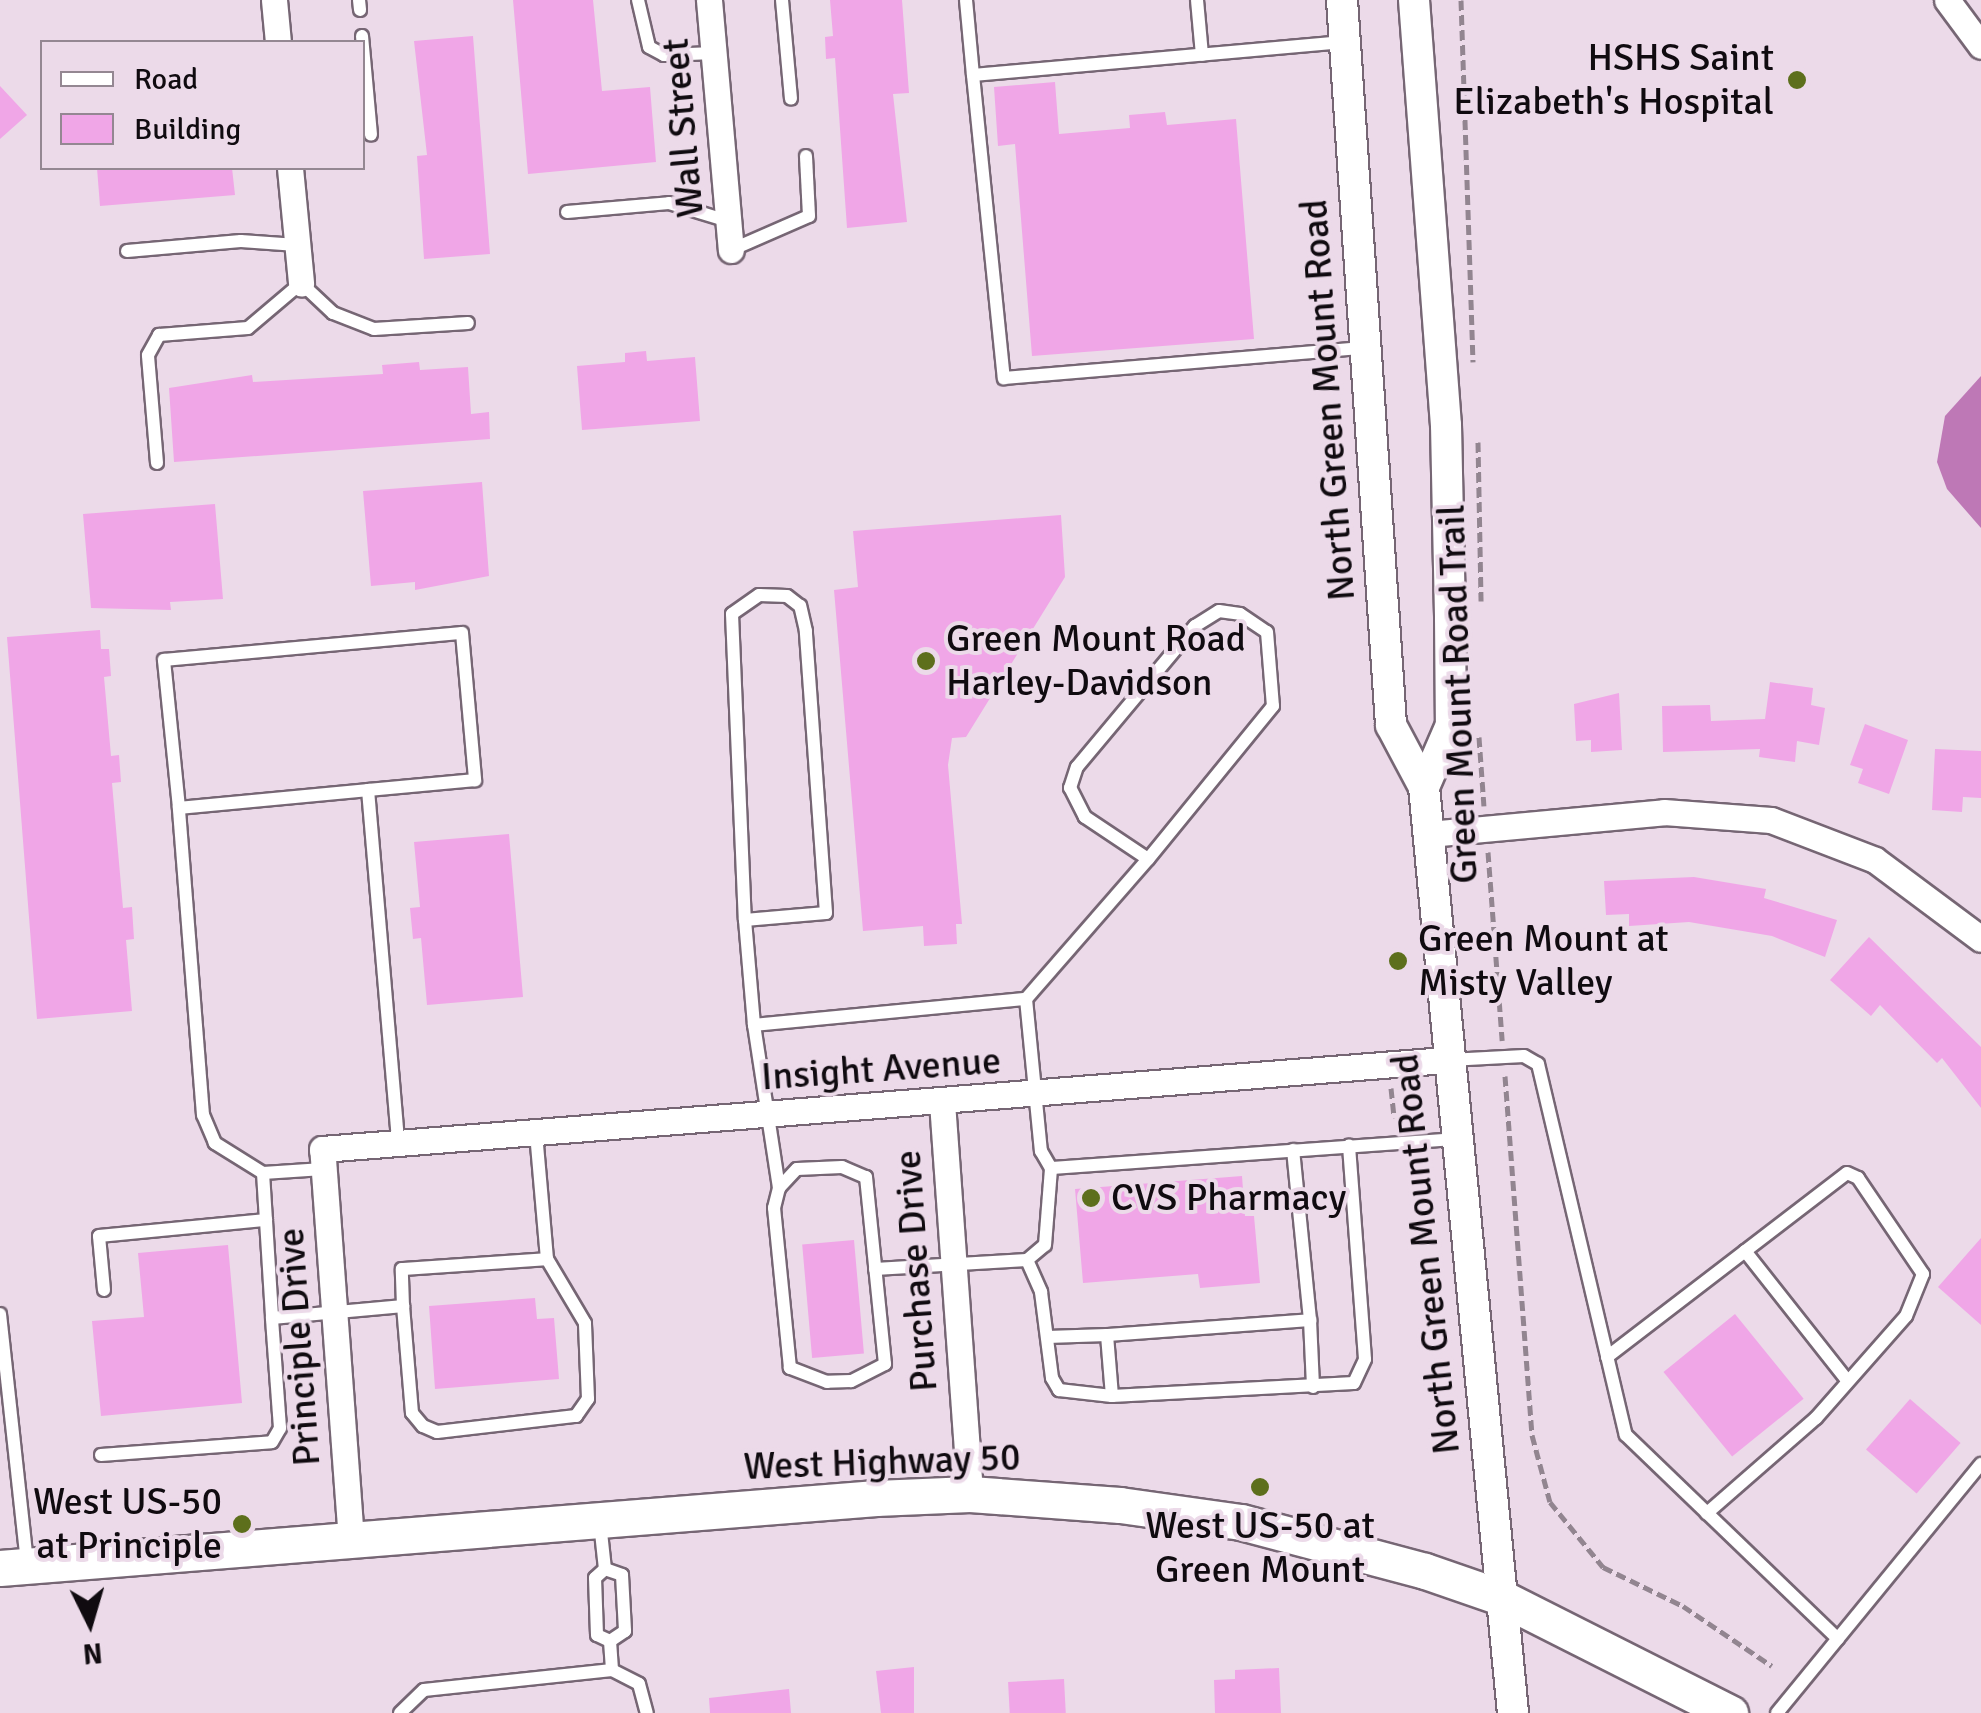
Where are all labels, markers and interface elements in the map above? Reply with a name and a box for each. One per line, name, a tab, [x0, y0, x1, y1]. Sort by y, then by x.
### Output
place label: HSHS Saint Elizabeth's Hospital	[1453, 35, 1774, 124]
street label: Wall Street	[652, 37, 714, 219]
legend	[40, 40, 365, 170]
text: Road	[134, 61, 198, 98]
marker: HSHS Saint Elizabeth's Hospital	[1784, 67, 1810, 93]
text: Building	[134, 111, 241, 148]
street label: North Green Mount Road	[1291, 198, 1365, 602]
street label: Green Mount Road Trail	[1429, 504, 1487, 884]
place label: Green Mount Road Harley-Davidson	[946, 616, 1246, 706]
marker: Green Mount Road Harley-Davidson	[915, 650, 937, 672]
place label: Green Mount at Misty Valley	[1418, 916, 1669, 1006]
marker: Green Mount at Misty Valley	[1387, 950, 1409, 972]
street label: Insight Avenue	[760, 1038, 1002, 1100]
street label: North Green Mount Road	[1382, 1051, 1470, 1457]
street label: Purchase Drive	[885, 1149, 947, 1393]
place label: CVS Pharmacy	[1111, 1175, 1346, 1221]
marker: CVS Pharmacy	[1080, 1187, 1102, 1209]
street label: Principle Drive	[268, 1226, 330, 1468]
street label: West Highway 50	[743, 1434, 1021, 1490]
marker: West US-50 at Green Mount	[1249, 1476, 1271, 1498]
place label: West US-50 at Principle	[33, 1479, 222, 1568]
place label: West US-50 at Green Mount	[1145, 1503, 1375, 1592]
marker: West US-50 at Principle	[231, 1513, 253, 1535]
north arrow	[40, 1573, 140, 1673]
text: N	[81, 1635, 104, 1671]

